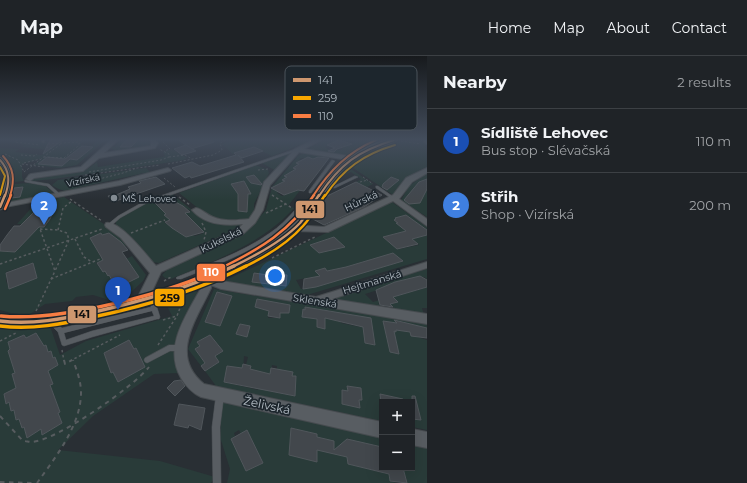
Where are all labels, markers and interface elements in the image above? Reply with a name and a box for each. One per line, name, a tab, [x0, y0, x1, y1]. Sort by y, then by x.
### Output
text: Map	[20, 16, 63, 39]
text: Home	[488, 19, 531, 37]
text: Map	[553, 19, 584, 37]
text: About	[606, 19, 650, 37]
text: Contact	[672, 19, 727, 37]
legend	[285, 66, 417, 130]
text: Nearby	[443, 72, 507, 92]
text: 141	[318, 73, 333, 87]
text: 2 results	[677, 74, 731, 90]
text: 259	[318, 91, 337, 105]
text: 110	[318, 109, 333, 123]
text: Sídliště Lehovec	[481, 123, 608, 142]
text: 1	[453, 133, 459, 149]
text: 110 m	[696, 133, 731, 149]
text: Bus stop · Slévačská	[481, 142, 610, 158]
street label: Vizírská	[65, 171, 101, 189]
text: Střih	[481, 187, 518, 206]
street label: Hůrská	[342, 188, 380, 214]
pin: 2	[31, 192, 57, 225]
marker: MŠ Lehovec	[109, 193, 119, 203]
place label: MŠ Lehovec	[122, 193, 176, 204]
text: 2	[452, 197, 460, 213]
text: 200 m	[689, 197, 731, 213]
line badge: 141	[295, 200, 325, 219]
text: 141	[302, 202, 318, 216]
text: Shop · Vizírská	[481, 206, 574, 222]
street label: Kukelská	[198, 224, 244, 256]
line badge: 110	[196, 263, 226, 282]
text: 110	[203, 265, 220, 279]
your location	[265, 266, 285, 286]
street label: Hejtmanská	[341, 267, 403, 297]
pin: 1	[105, 277, 131, 310]
line badge: 259	[154, 288, 185, 307]
text: 259	[160, 291, 180, 305]
street label: Sklenská	[292, 291, 338, 311]
line badge: 141	[67, 305, 97, 324]
text: 141	[74, 307, 90, 321]
street label: Želivská	[242, 393, 292, 417]
map controls	[379, 399, 415, 471]
button: +	[379, 399, 415, 435]
button: −	[379, 435, 415, 471]

